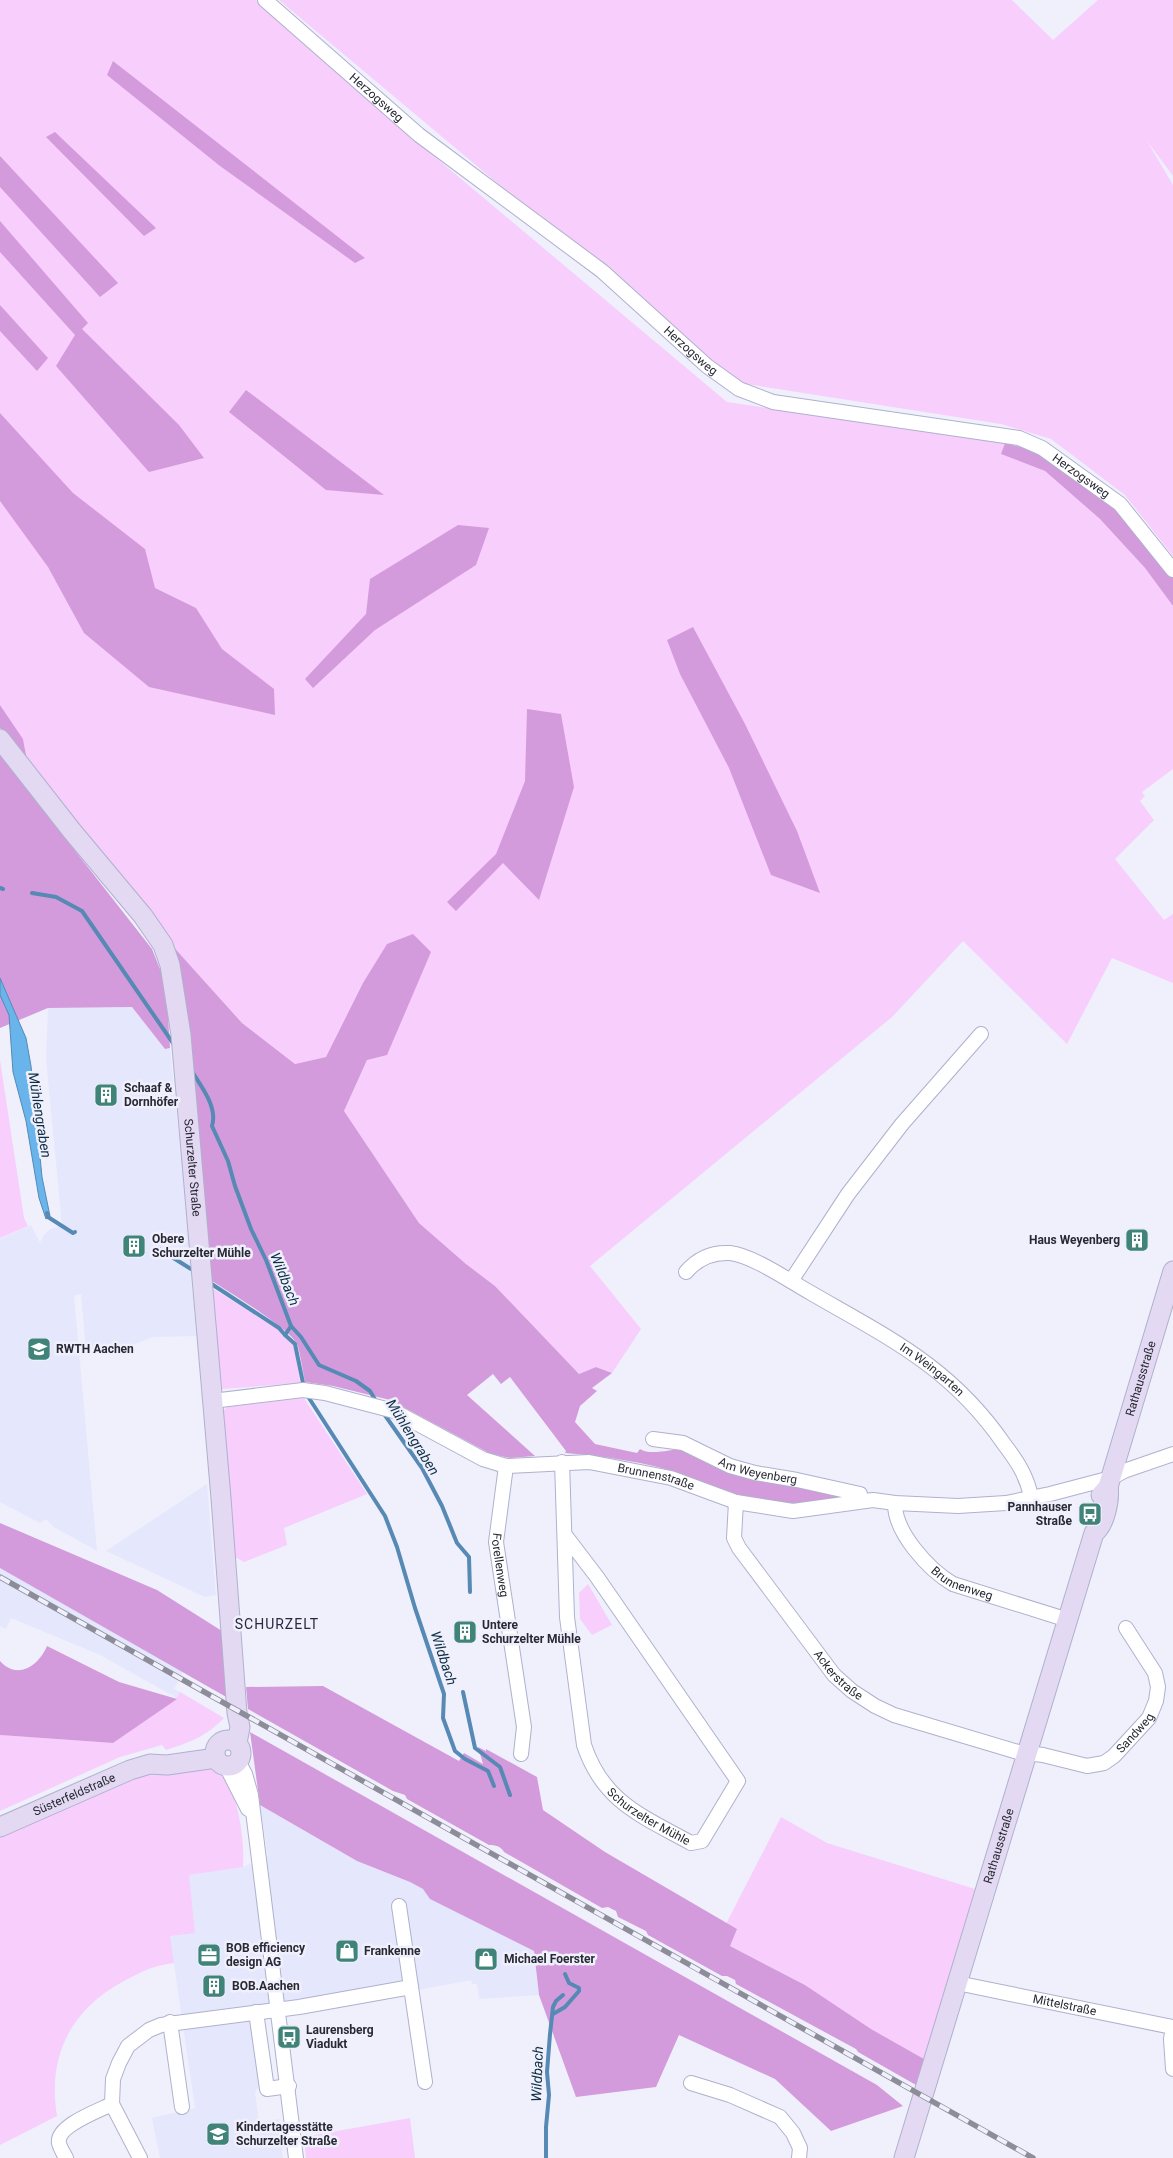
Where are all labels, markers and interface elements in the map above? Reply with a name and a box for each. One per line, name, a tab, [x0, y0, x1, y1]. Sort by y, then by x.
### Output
street label: Herzogsweg	[347, 70, 406, 125]
street label: Herzogsweg	[661, 323, 720, 378]
street label: Herzogsweg	[1050, 451, 1112, 501]
water label: Mühlengraben	[25, 1071, 55, 1159]
place label: Schaaf & Dornhöfer	[124, 1081, 179, 1109]
building icon: Schaaf & Dornhöfer	[93, 1082, 119, 1108]
street label: Schurzelter Straße	[181, 1118, 204, 1217]
building icon: Haus Weyenberg	[1124, 1227, 1150, 1253]
place label: Obere Schurzelter Mühle	[152, 1232, 251, 1260]
building icon: Obere Schurzelter Mühle	[121, 1233, 147, 1259]
place label: Haus Weyenberg	[1029, 1233, 1120, 1247]
water label: Wildbach	[267, 1250, 303, 1308]
school or university icon: RWTH Aachen	[26, 1336, 52, 1362]
street label: Rathausstraße	[1123, 1339, 1159, 1418]
street label: Im Weingarten	[897, 1340, 967, 1399]
place label: RWTH Aachen	[56, 1342, 134, 1356]
water label: Mühlengraben	[383, 1396, 443, 1478]
street label: Am Weyenberg	[716, 1454, 798, 1487]
street label: Brunnenstraße	[616, 1461, 696, 1493]
place label: Pannhauser Straße	[1008, 1500, 1073, 1528]
bus stop icon: Pannhauser Straße	[1077, 1501, 1103, 1527]
street label: Forellenweg	[489, 1532, 511, 1598]
street label: Brunnenweg	[928, 1563, 994, 1603]
district label: SCHURZELT	[235, 1616, 319, 1632]
place label: Untere Schurzelter Mühle	[482, 1618, 581, 1646]
building icon: Untere Schurzelter Mühle	[452, 1619, 478, 1645]
water label: Wildbach	[428, 1629, 460, 1687]
street label: Ackerstraße	[811, 1647, 865, 1703]
street label: Sandweg	[1113, 1711, 1157, 1756]
street label: Süsterfeldstraße	[31, 1770, 118, 1819]
street label: Schurzelter Mühle	[604, 1785, 693, 1848]
street label: Rathausstraße	[981, 1807, 1017, 1885]
shop icon: Frankenne	[334, 1938, 360, 1964]
place label: BOB efficiency design AG	[226, 1941, 306, 1969]
office icon: BOB efficiency design AG	[196, 1942, 222, 1968]
place label: Frankenne	[364, 1944, 421, 1958]
shop icon: Michael Foerster	[473, 1946, 499, 1972]
place label: Michael Foerster	[504, 1952, 596, 1966]
building icon: BOB.Aachen	[201, 1973, 227, 1999]
place label: BOB.Aachen	[232, 1979, 300, 1993]
street label: Mittelstraße	[1032, 1992, 1098, 2018]
place label: Laurensberg Viadukt	[306, 2023, 374, 2051]
bus stop icon: Laurensberg Viadukt	[276, 2024, 302, 2050]
water label: Wildbach	[528, 2046, 546, 2102]
place label: Kindertagesstätte Schurzelter Straße	[236, 2120, 338, 2148]
school or university icon: Kindertagesstätte Schurzelter Straße	[205, 2121, 231, 2147]

